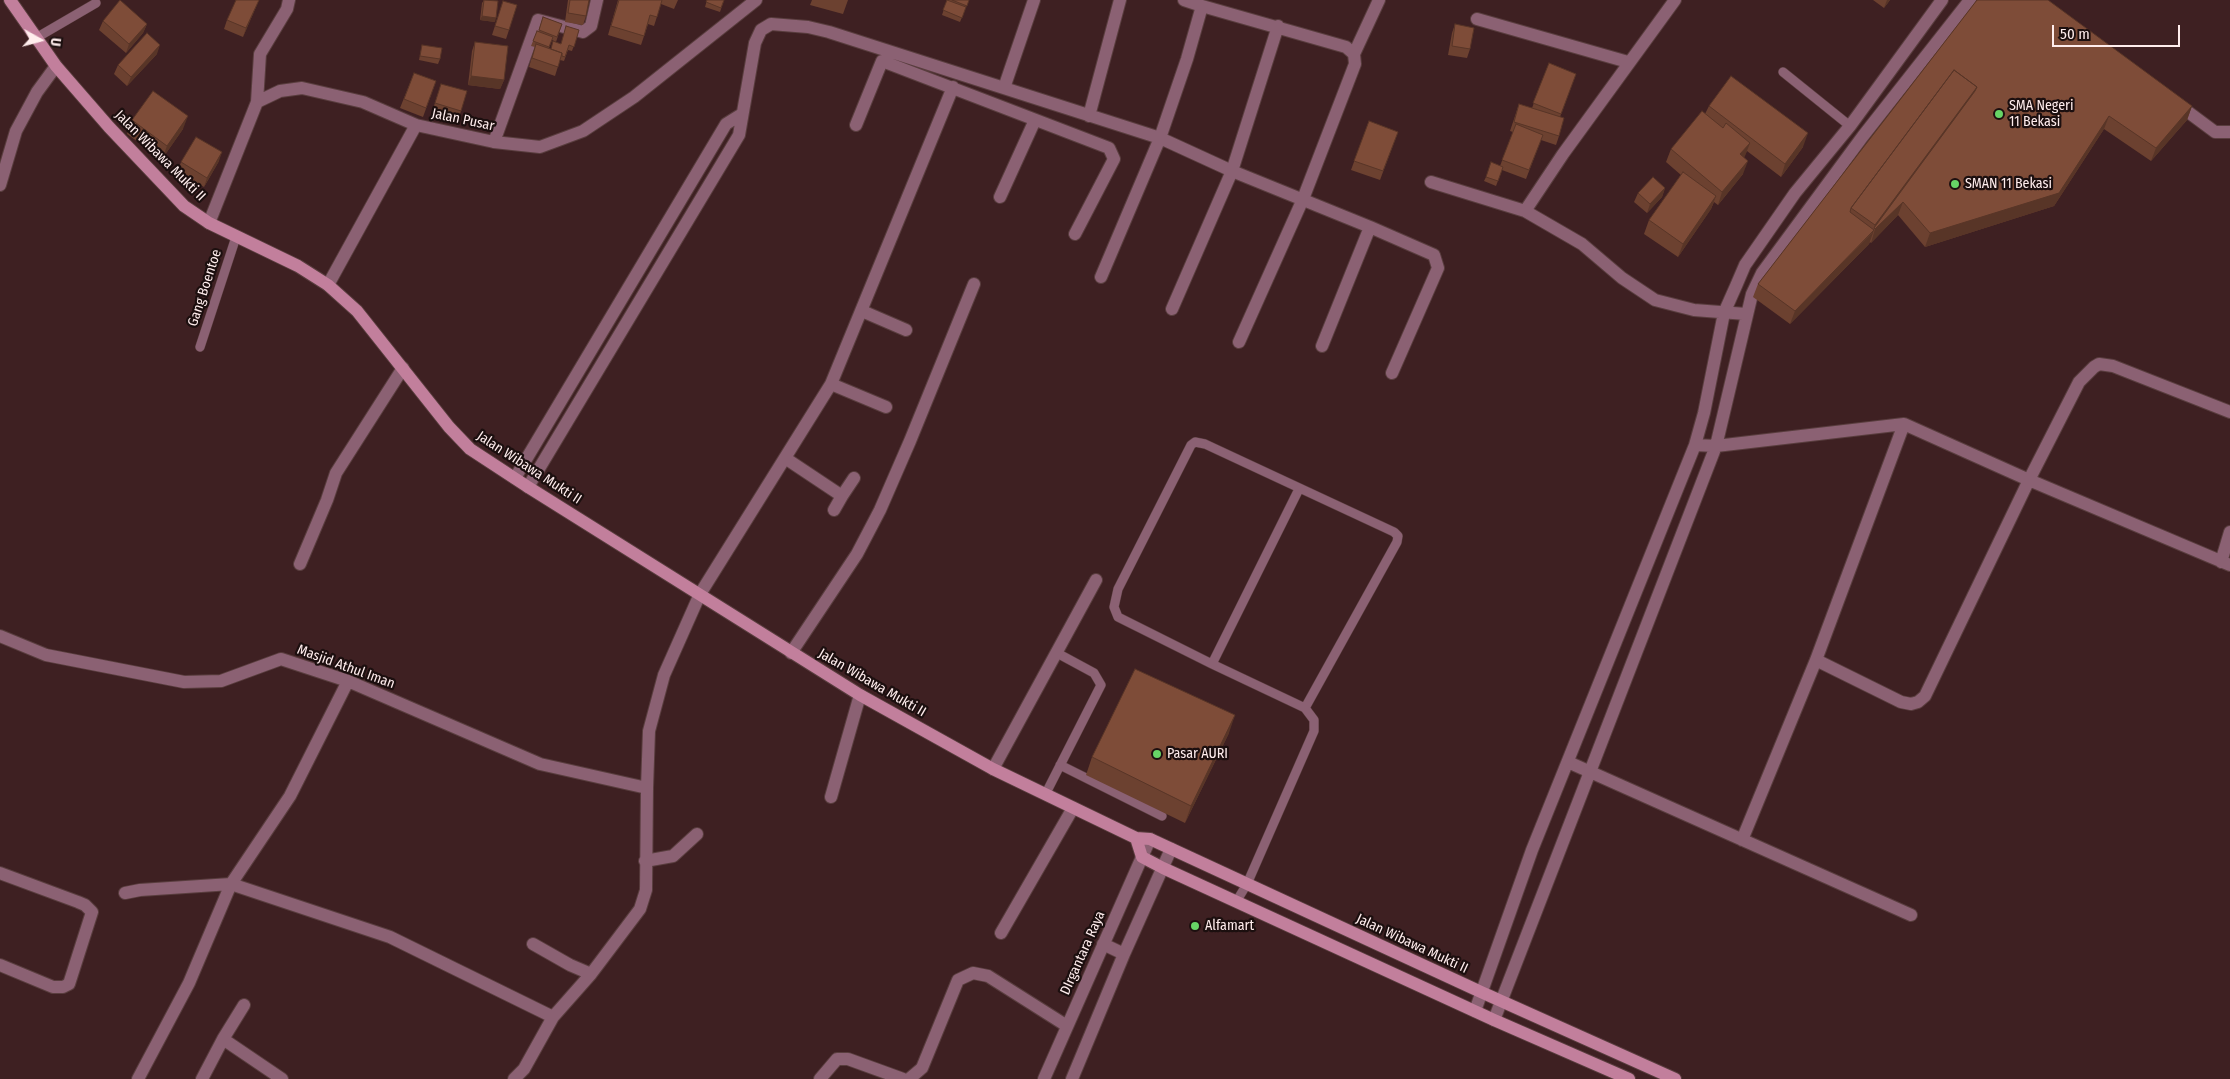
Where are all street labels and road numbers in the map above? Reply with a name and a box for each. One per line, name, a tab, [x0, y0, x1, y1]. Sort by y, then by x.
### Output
street label: Jalan Pusar	[430, 105, 496, 135]
street label: Jalan Wibawa Mukti II	[111, 107, 209, 205]
street label: Gang Boentoe	[185, 247, 225, 329]
street label: Jalan Wibawa Mukti II	[473, 428, 585, 508]
street label: Masjid Athul Iman	[295, 642, 397, 692]
street label: Jalan Wibawa Mukti II	[815, 645, 929, 721]
street label: DIrgantara Raya	[1057, 908, 1109, 998]
street label: Jalan Wibawa Mukti II	[1353, 911, 1471, 977]

